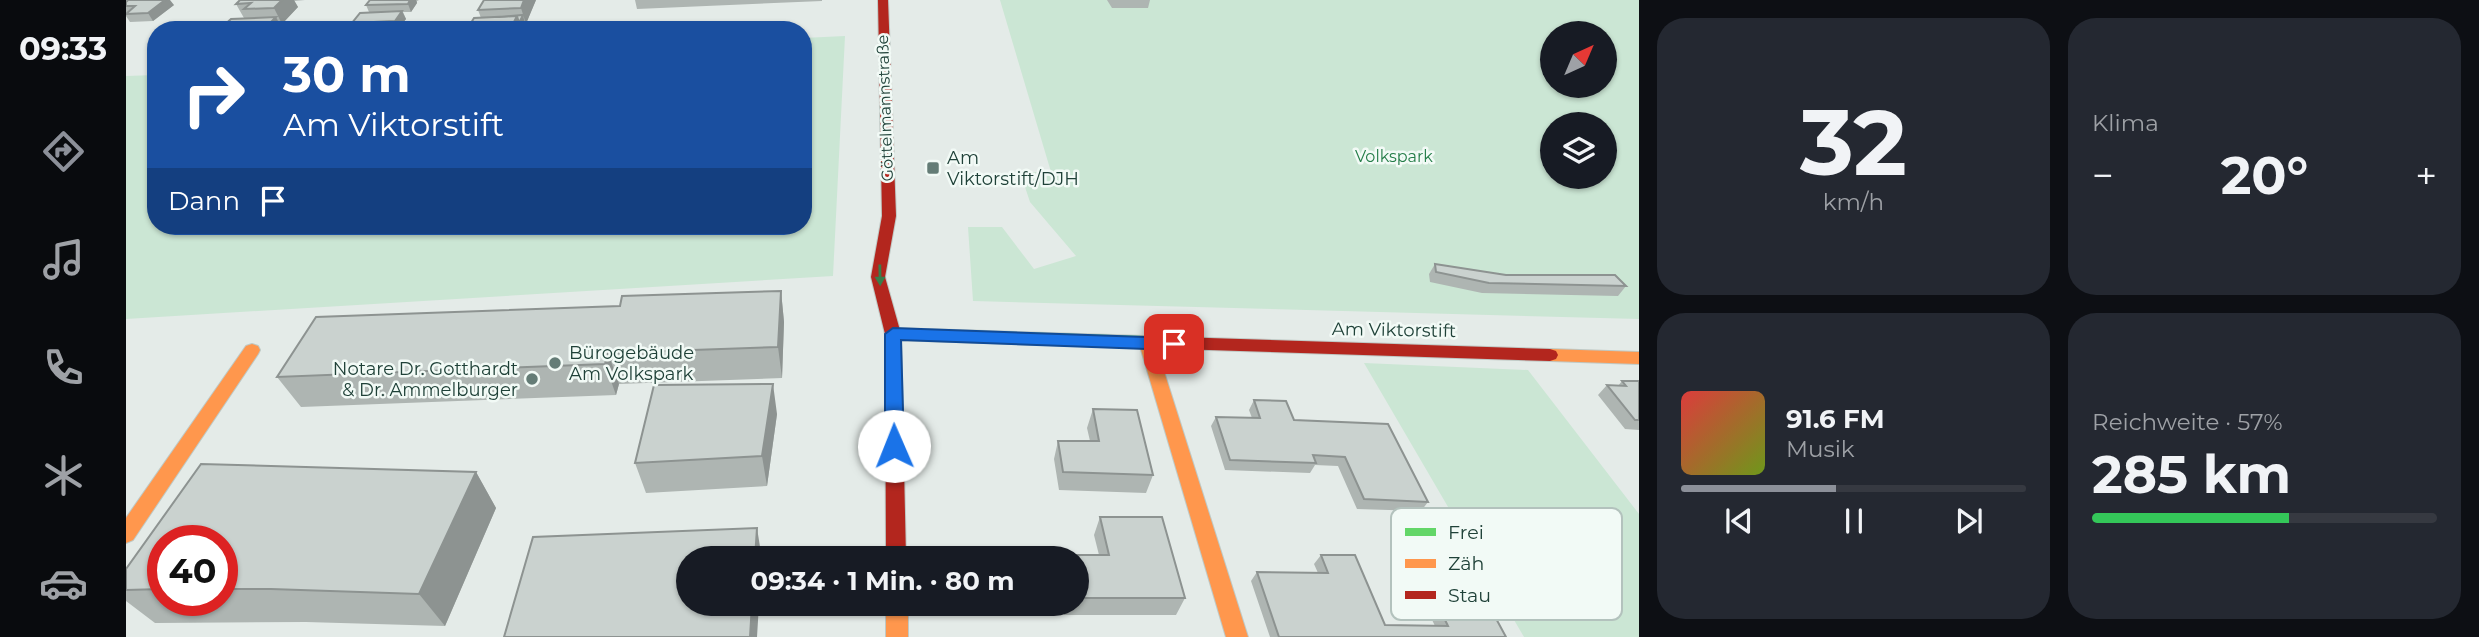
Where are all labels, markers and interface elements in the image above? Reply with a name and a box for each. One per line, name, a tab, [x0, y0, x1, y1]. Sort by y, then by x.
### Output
north arrow	[1540, 21, 1617, 98]
map controls	[1540, 21, 1617, 189]
text: 09:33	[19, 29, 107, 68]
street label: Göttelmannstraße	[873, 34, 897, 182]
text: 30 m	[283, 45, 411, 104]
icon: right	[168, 49, 259, 140]
text: 32	[1800, 87, 1907, 198]
text: Am Viktorstift	[283, 105, 504, 144]
text: Klima	[2092, 109, 2159, 137]
button: layers	[1540, 112, 1617, 189]
icon: directions	[39, 127, 88, 176]
text: 20°	[2221, 144, 2308, 207]
place label: Am Viktorstift/DJH	[947, 147, 1079, 190]
park label: Volkspark	[1355, 147, 1433, 166]
text: −	[2092, 152, 2114, 199]
text: +	[2415, 152, 2437, 199]
marker: Am Viktorstift/DJH	[925, 160, 941, 176]
icon: arrive	[254, 182, 292, 220]
text: Dann	[168, 185, 240, 217]
text: km/h	[1823, 188, 1884, 216]
icon: music	[39, 235, 88, 284]
one-way arrow	[874, 264, 886, 286]
pin	[1144, 314, 1204, 374]
street label: Am Viktorstift	[1332, 318, 1456, 342]
icon: arrive	[1155, 325, 1193, 363]
place label: Bürogebäude Am Volkspark	[569, 342, 694, 385]
icon: phone	[39, 343, 88, 392]
marker: Bürogebäude Am Volkspark	[547, 355, 563, 371]
place label: Notare Dr. Gotthardt & Dr. Ammelburger	[333, 358, 518, 401]
marker: Notare Dr. Gotthardt & Dr. Ammelburger	[524, 371, 540, 387]
text: 91.6 FM	[1786, 403, 1884, 435]
text: Reichweite · 57%	[2092, 408, 2283, 436]
position arrow	[857, 409, 931, 483]
text: Musik	[1786, 435, 1855, 463]
text: 285 km	[2092, 443, 2291, 506]
icon: climate	[39, 451, 88, 500]
icon: previous	[1720, 502, 1758, 540]
icon: pause	[1835, 502, 1873, 540]
icon: next	[1950, 502, 1988, 540]
legend	[1391, 508, 1622, 620]
text: Frei	[1448, 521, 1484, 544]
speed limit sign: 40	[147, 525, 238, 616]
text: Zäh	[1448, 552, 1484, 575]
icon: car	[39, 559, 88, 608]
text: 09:34 · 1 Min. · 80 m	[751, 565, 1014, 597]
text: Stau	[1448, 584, 1491, 607]

